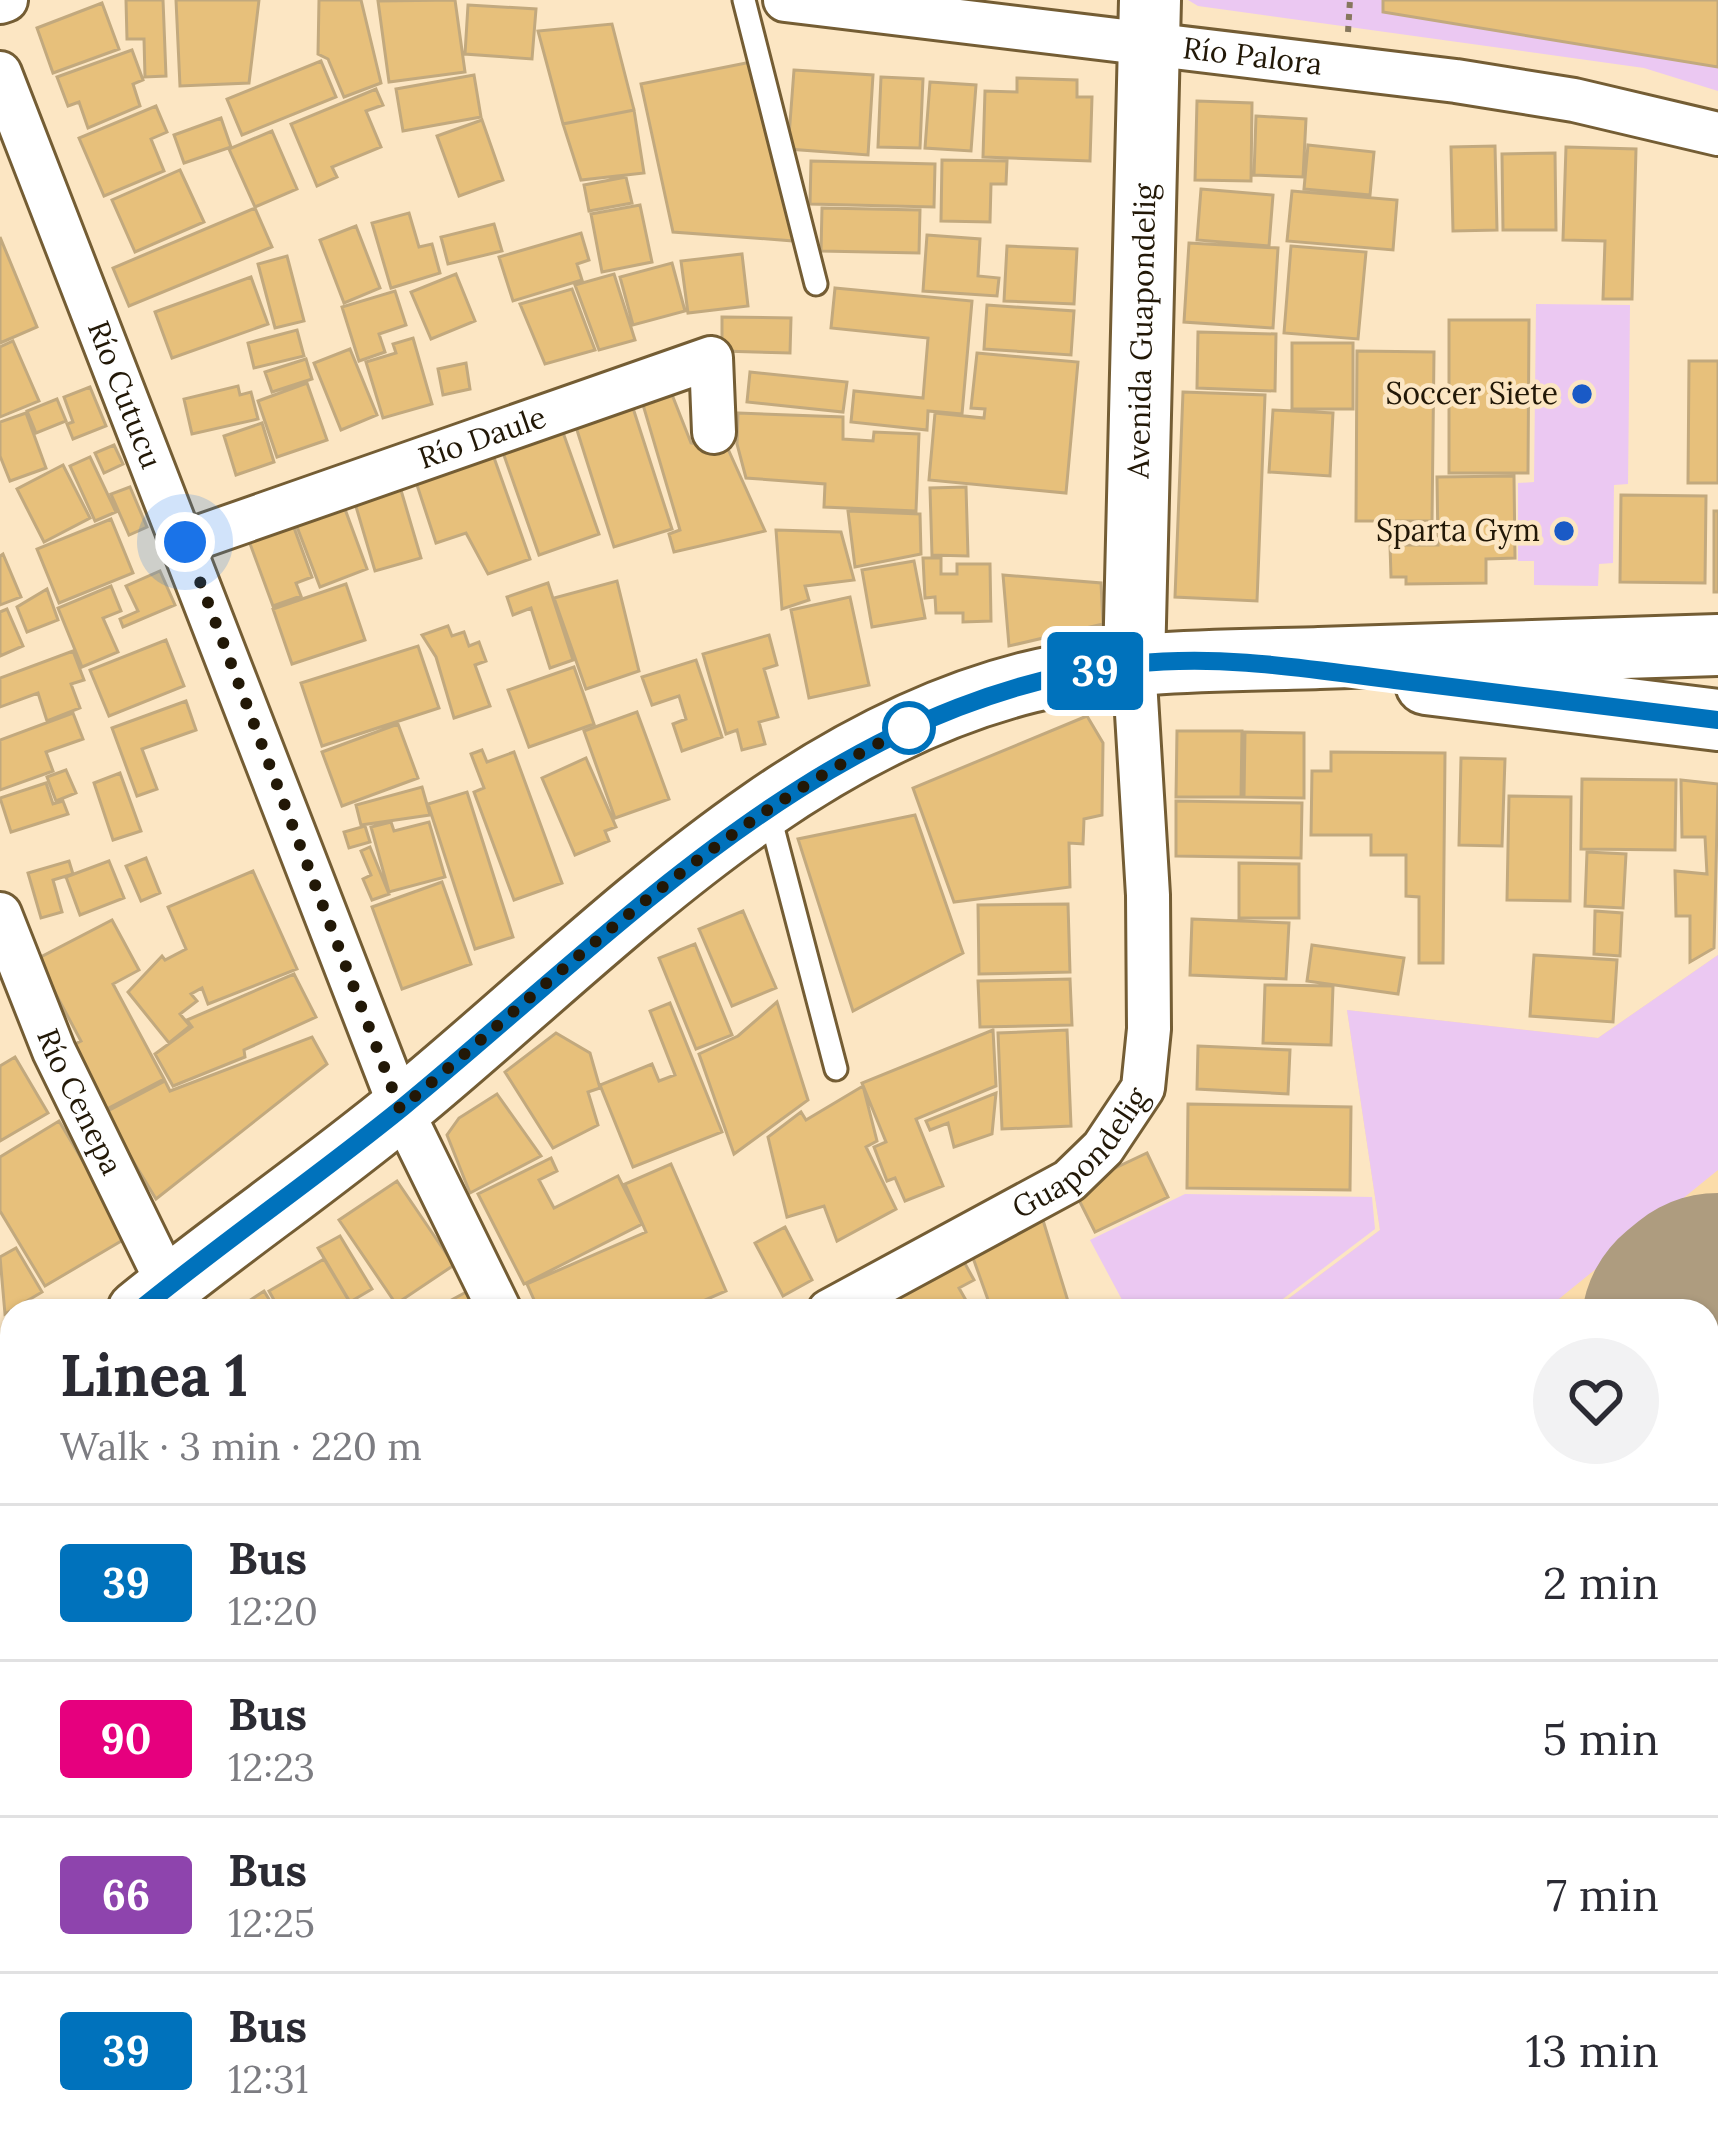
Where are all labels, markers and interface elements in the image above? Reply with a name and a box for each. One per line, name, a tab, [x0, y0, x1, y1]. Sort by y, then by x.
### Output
street label: Río Palora	[1181, 28, 1325, 83]
street label: Avenida Guapondelig	[1118, 182, 1165, 480]
street label: Río Cutucu	[80, 315, 171, 474]
place label: Soccer Siete	[1386, 374, 1558, 412]
marker: Soccer Siete	[1569, 381, 1595, 407]
street label: Río Daule	[413, 397, 551, 477]
place label: Sparta Gym	[1376, 511, 1540, 550]
your location	[155, 512, 215, 572]
marker: Sparta Gym	[1551, 518, 1577, 544]
line badge: 39	[1041, 632, 1149, 710]
text: 39	[1071, 644, 1119, 698]
unlabelled marker	[884, 703, 934, 753]
street label: Río Cenepa	[29, 1023, 132, 1181]
street label: Guapondelig	[1005, 1079, 1158, 1226]
button: heart	[1533, 1338, 1659, 1464]
text: Linea 1	[60, 1339, 248, 1412]
text: Walk · 3 min · 220 m	[60, 1421, 422, 1471]
text: Bus	[228, 1529, 307, 1586]
text: 2 min	[1543, 1554, 1659, 1611]
text: 39	[102, 1556, 150, 1610]
text: 12:20	[228, 1586, 318, 1636]
text: Bus	[228, 1685, 307, 1742]
text: 5 min	[1542, 1710, 1659, 1767]
text: 90	[101, 1712, 151, 1766]
text: 12:23	[228, 1742, 315, 1792]
text: Bus	[228, 1841, 307, 1898]
text: 7 min	[1546, 1866, 1659, 1923]
text: 66	[102, 1868, 150, 1922]
text: 12:25	[228, 1898, 315, 1948]
text: Bus	[228, 1997, 307, 2054]
text: 13 min	[1526, 2022, 1659, 2079]
text: 39	[102, 2024, 150, 2078]
text: 12:31	[228, 2054, 309, 2104]

